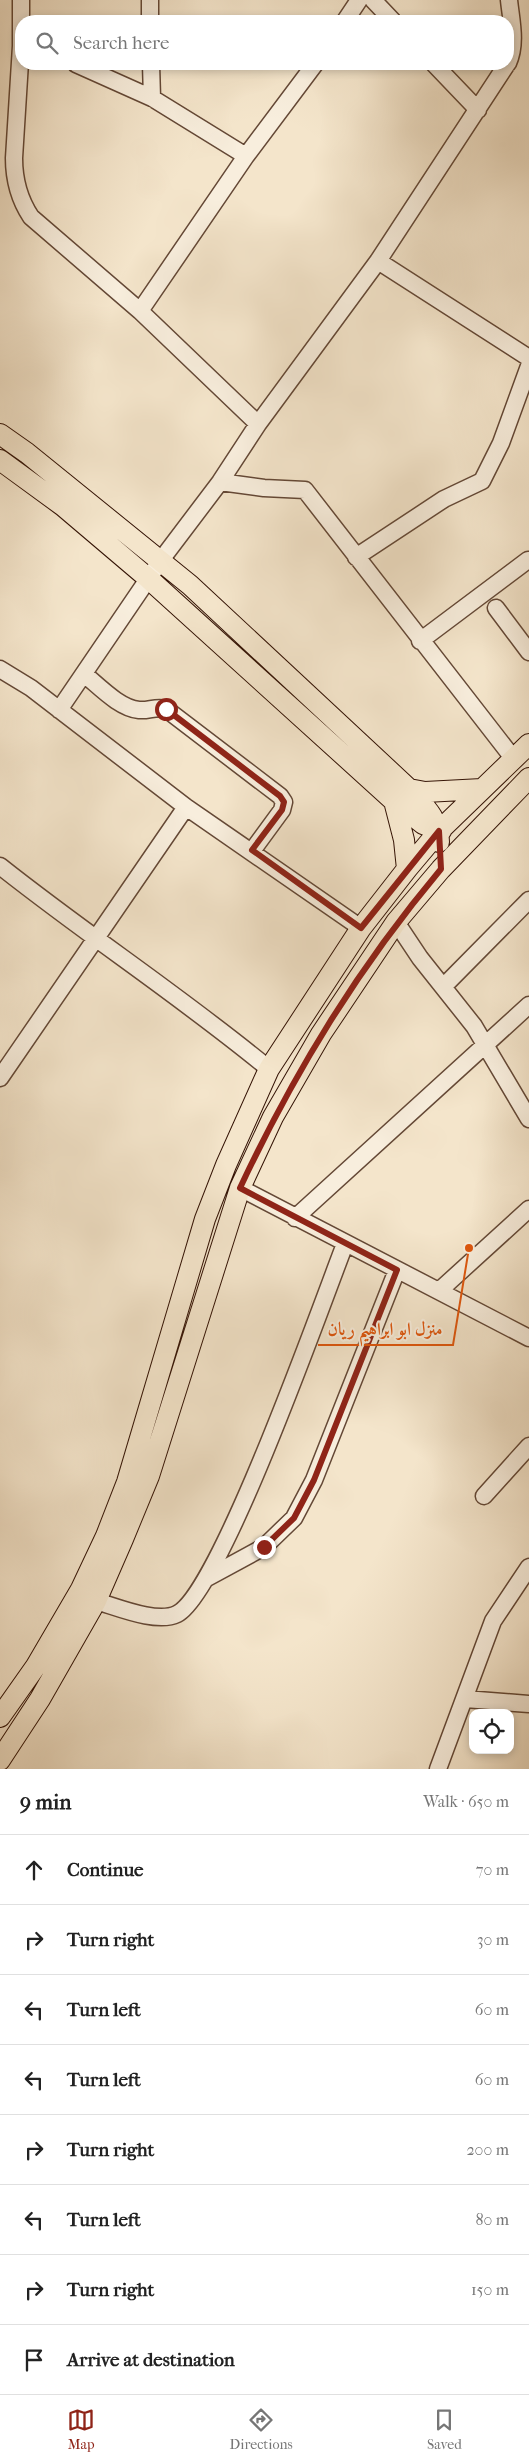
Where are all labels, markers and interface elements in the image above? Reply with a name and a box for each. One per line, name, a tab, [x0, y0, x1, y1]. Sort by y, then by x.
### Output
search box	[15, 15, 514, 70]
icon: search	[33, 29, 61, 57]
text: Search here	[73, 32, 169, 54]
route start	[155, 698, 178, 721]
callout: منزل ابو ابراهيم ريان	[318, 1312, 453, 1345]
text: منزل ابو ابراهيم ريان	[328, 1319, 442, 1347]
route end	[253, 1536, 276, 1559]
map controls	[469, 1709, 514, 1754]
button: locate	[469, 1709, 514, 1754]
text: 9 min	[20, 1790, 71, 1814]
text: Walk · 650 m	[423, 1792, 509, 1811]
icon: ahead	[20, 1856, 48, 1884]
text: Continue	[67, 1859, 143, 1881]
text: 70 m	[476, 1860, 509, 1879]
icon: right	[20, 1926, 48, 1954]
text: Turn right	[67, 1929, 154, 1951]
text: 30 m	[477, 1930, 509, 1949]
icon: left	[20, 1996, 48, 2024]
text: Turn left	[67, 1999, 141, 2021]
text: 60 m	[475, 2000, 509, 2019]
icon: left	[20, 2066, 48, 2094]
text: Turn left	[67, 2069, 141, 2091]
text: 60 m	[475, 2070, 509, 2089]
icon: right	[20, 2136, 48, 2164]
text: Turn right	[67, 2139, 154, 2161]
text: 200 m	[466, 2140, 509, 2159]
icon: left	[20, 2206, 48, 2234]
text: Turn left	[67, 2209, 141, 2231]
text: 80 m	[475, 2210, 509, 2229]
icon: right	[20, 2276, 48, 2304]
text: Turn right	[67, 2279, 154, 2301]
text: 150 m	[471, 2280, 509, 2299]
icon: arrive	[20, 2346, 48, 2374]
text: Arrive at destination	[67, 2349, 235, 2371]
tab: Map	[67, 2406, 95, 2453]
tab: Directions	[230, 2406, 293, 2453]
tab: Saved	[427, 2406, 462, 2453]

